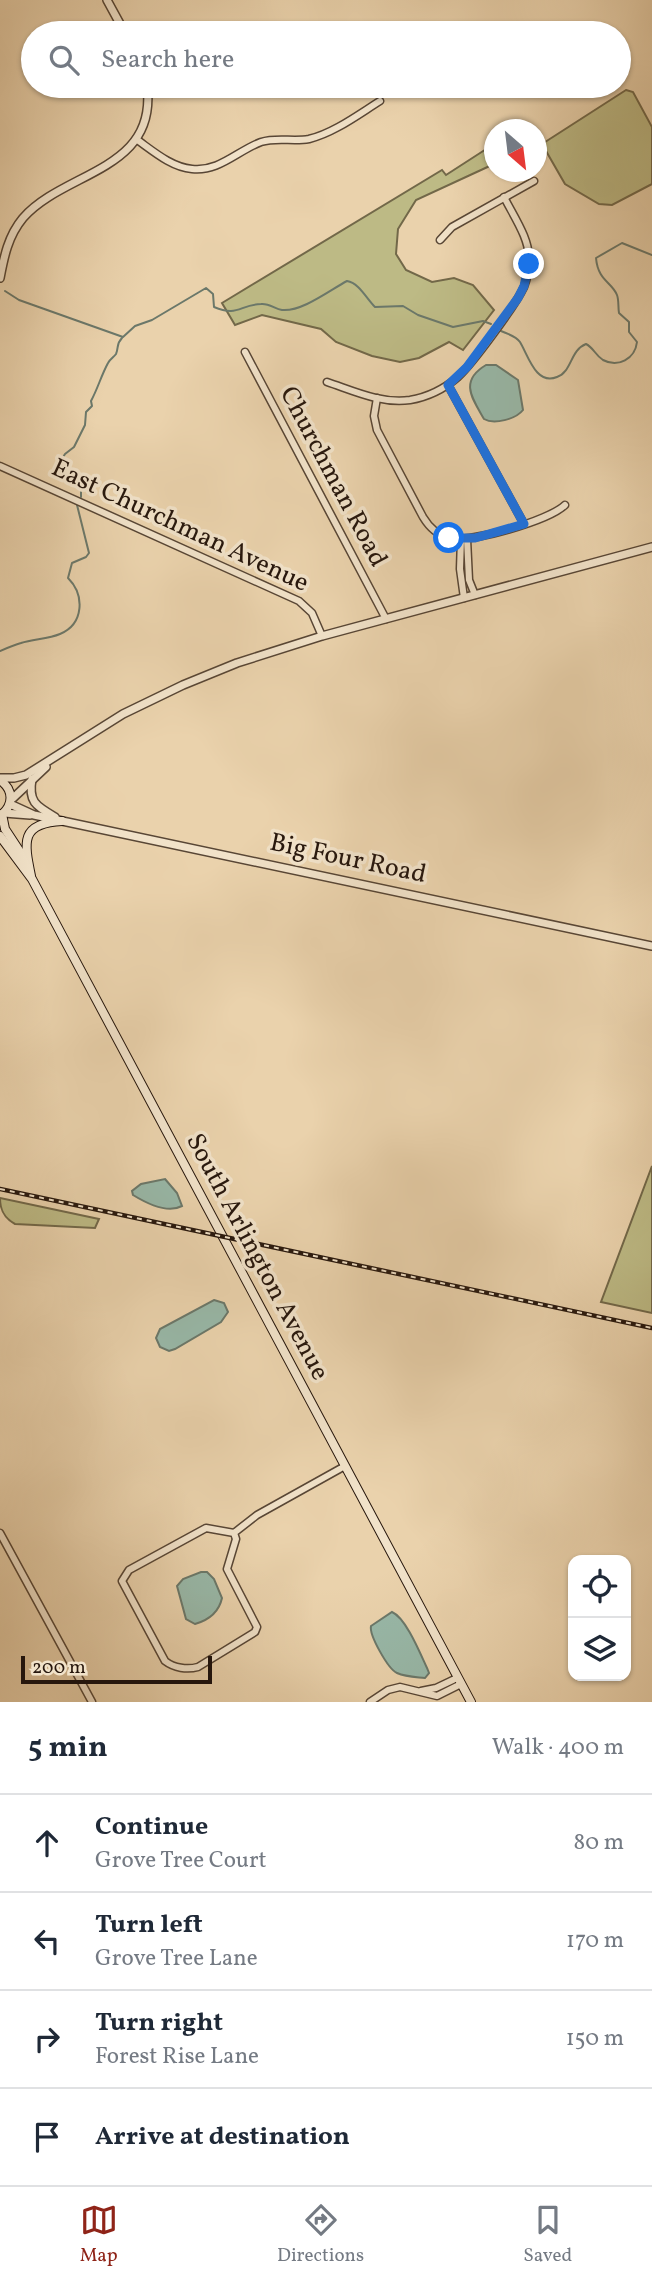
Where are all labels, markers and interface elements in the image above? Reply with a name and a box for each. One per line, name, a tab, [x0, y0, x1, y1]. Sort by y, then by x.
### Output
search box	[21, 21, 631, 98]
icon: search	[45, 41, 83, 79]
text: Search here	[101, 42, 234, 78]
north arrow	[484, 119, 547, 182]
route end	[513, 248, 544, 279]
street label: Churchman Road	[270, 380, 396, 574]
street label: East Churchman Avenue	[45, 450, 315, 602]
route start	[433, 522, 464, 553]
street label: Big Four Road	[266, 825, 430, 893]
street label: South Arlington Avenue	[177, 1127, 337, 1387]
map controls	[568, 1555, 631, 1681]
button: locate	[568, 1555, 631, 1618]
button: layers	[568, 1618, 631, 1681]
scale bar	[21, 1653, 212, 1685]
text: 200 m	[32, 1655, 86, 1681]
text: 5 min	[28, 1727, 108, 1769]
text: Walk · 400 m	[492, 1732, 624, 1764]
text: Continue	[95, 1809, 208, 1845]
icon: ahead	[28, 1824, 66, 1862]
text: 80 m	[574, 1827, 624, 1859]
text: Grove Tree Court	[95, 1845, 267, 1877]
text: Turn left	[95, 1907, 203, 1943]
icon: left	[28, 1922, 66, 1960]
text: 170 m	[566, 1925, 624, 1957]
text: Grove Tree Lane	[95, 1943, 258, 1975]
text: Turn right	[95, 2005, 223, 2041]
icon: right	[28, 2020, 66, 2058]
text: 150 m	[566, 2023, 624, 2055]
text: Forest Rise Lane	[95, 2041, 259, 2073]
icon: arrive	[28, 2118, 66, 2156]
text: Arrive at destination	[95, 2119, 350, 2155]
tab: Map	[80, 2201, 118, 2269]
tab: Directions	[277, 2201, 364, 2269]
tab: Saved	[523, 2201, 572, 2269]

